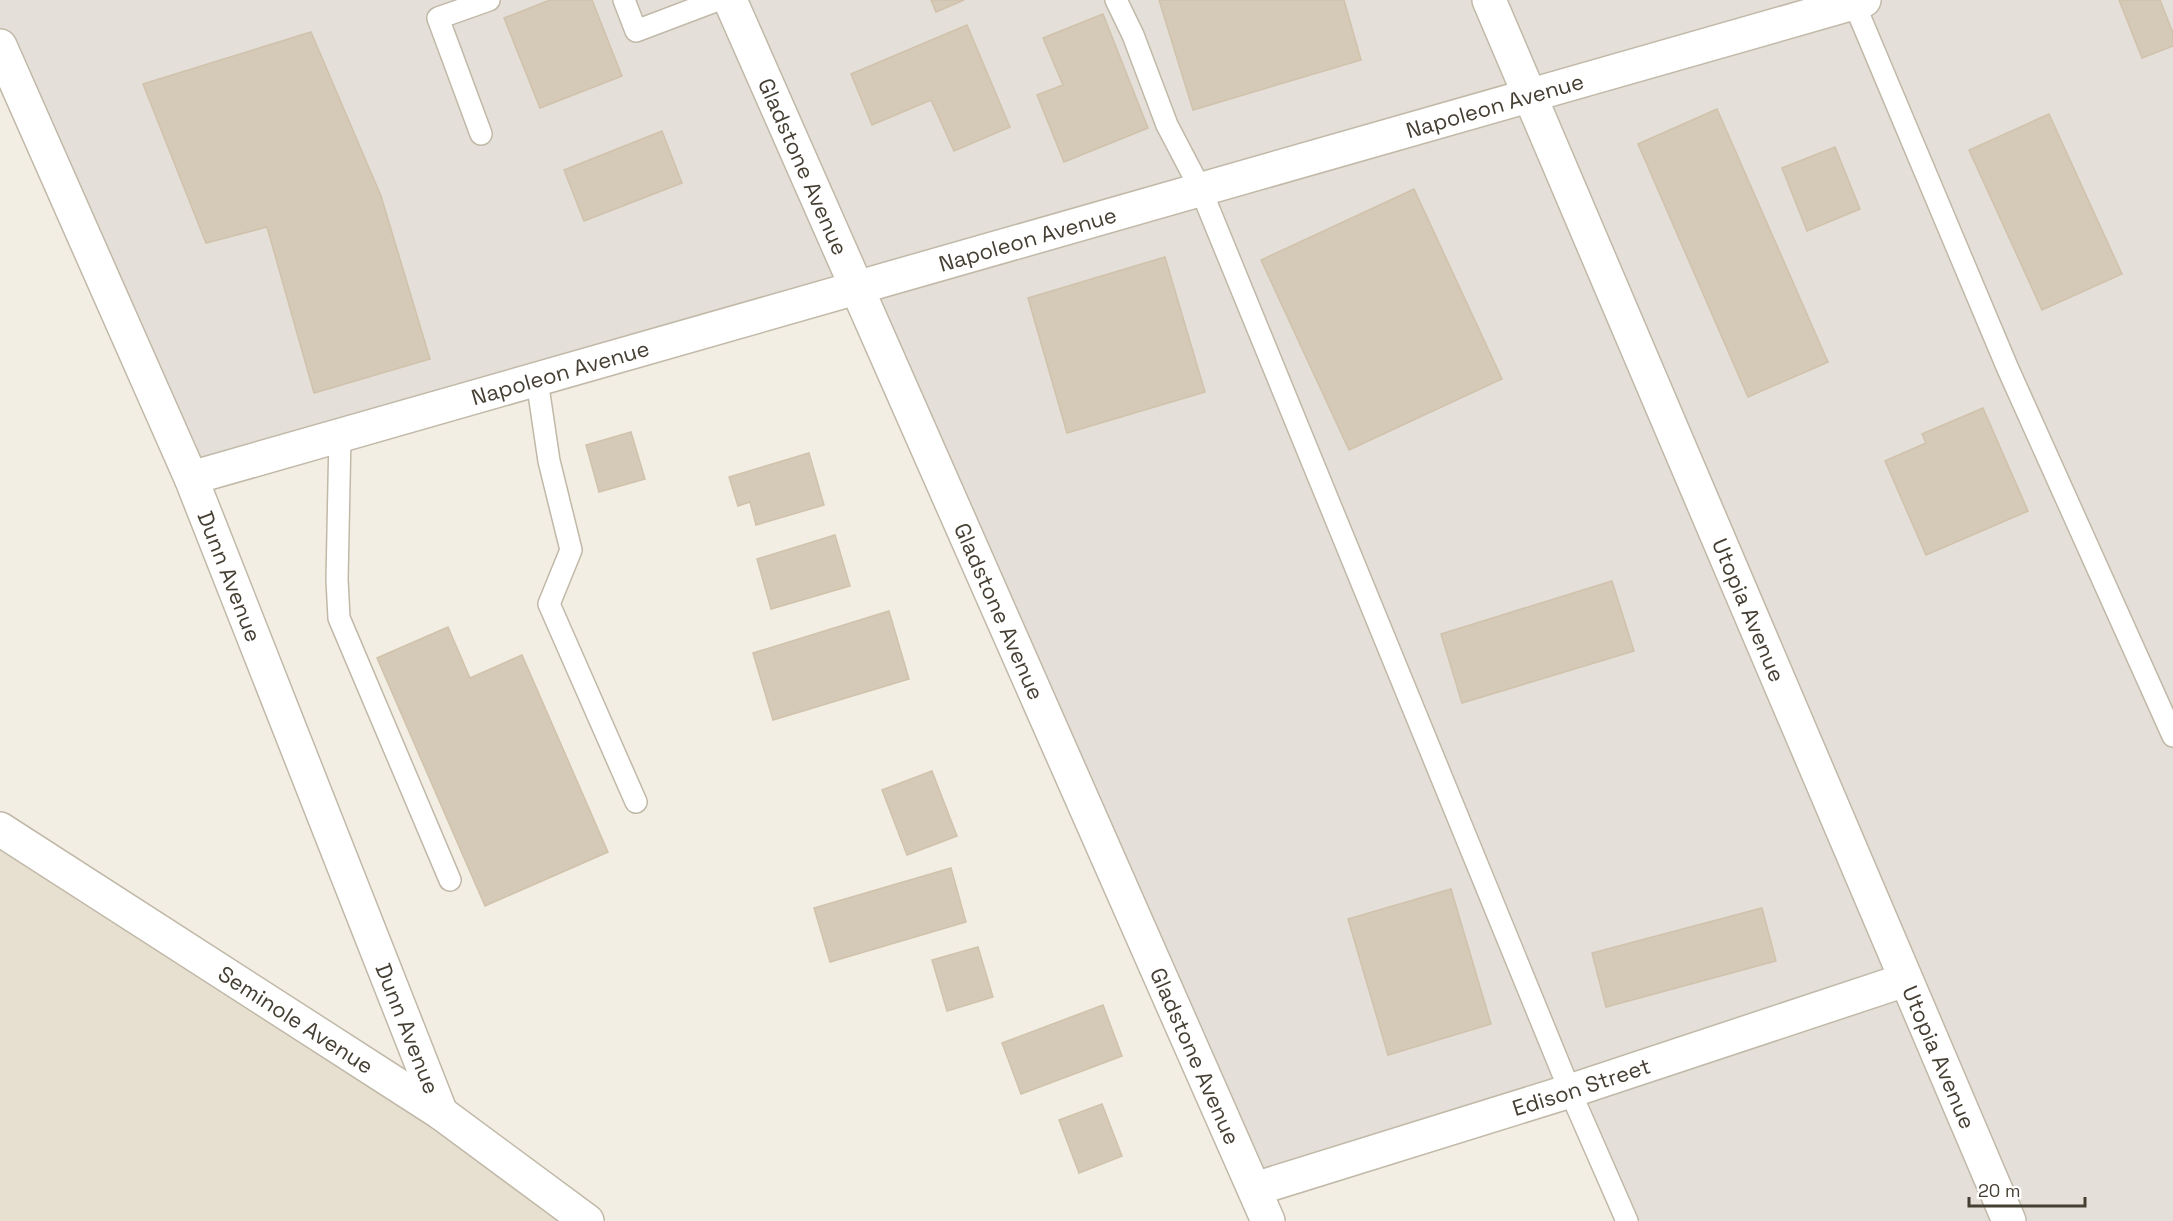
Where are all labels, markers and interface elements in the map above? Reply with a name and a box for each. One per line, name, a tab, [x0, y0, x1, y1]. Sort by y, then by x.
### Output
street label: Napoleon Avenue	[1403, 67, 1587, 144]
street label: Gladstone Avenue	[752, 74, 855, 259]
street label: Napoleon Avenue	[935, 200, 1120, 278]
street label: Napoleon Avenue	[468, 334, 652, 411]
street label: Dunn Avenue	[191, 507, 268, 646]
street label: Gladstone Avenue	[948, 518, 1051, 704]
street label: Utopia Avenue	[1706, 534, 1792, 686]
street label: Seminole Avenue	[213, 959, 379, 1080]
street label: Dunn Avenue	[369, 959, 446, 1098]
street label: Gladstone Avenue	[1144, 963, 1247, 1149]
street label: Utopia Avenue	[1896, 981, 1982, 1133]
street label: Edison Street	[1509, 1051, 1654, 1122]
scale bar	[1969, 1170, 2084, 1208]
text: 20 m	[1978, 1179, 2021, 1202]

